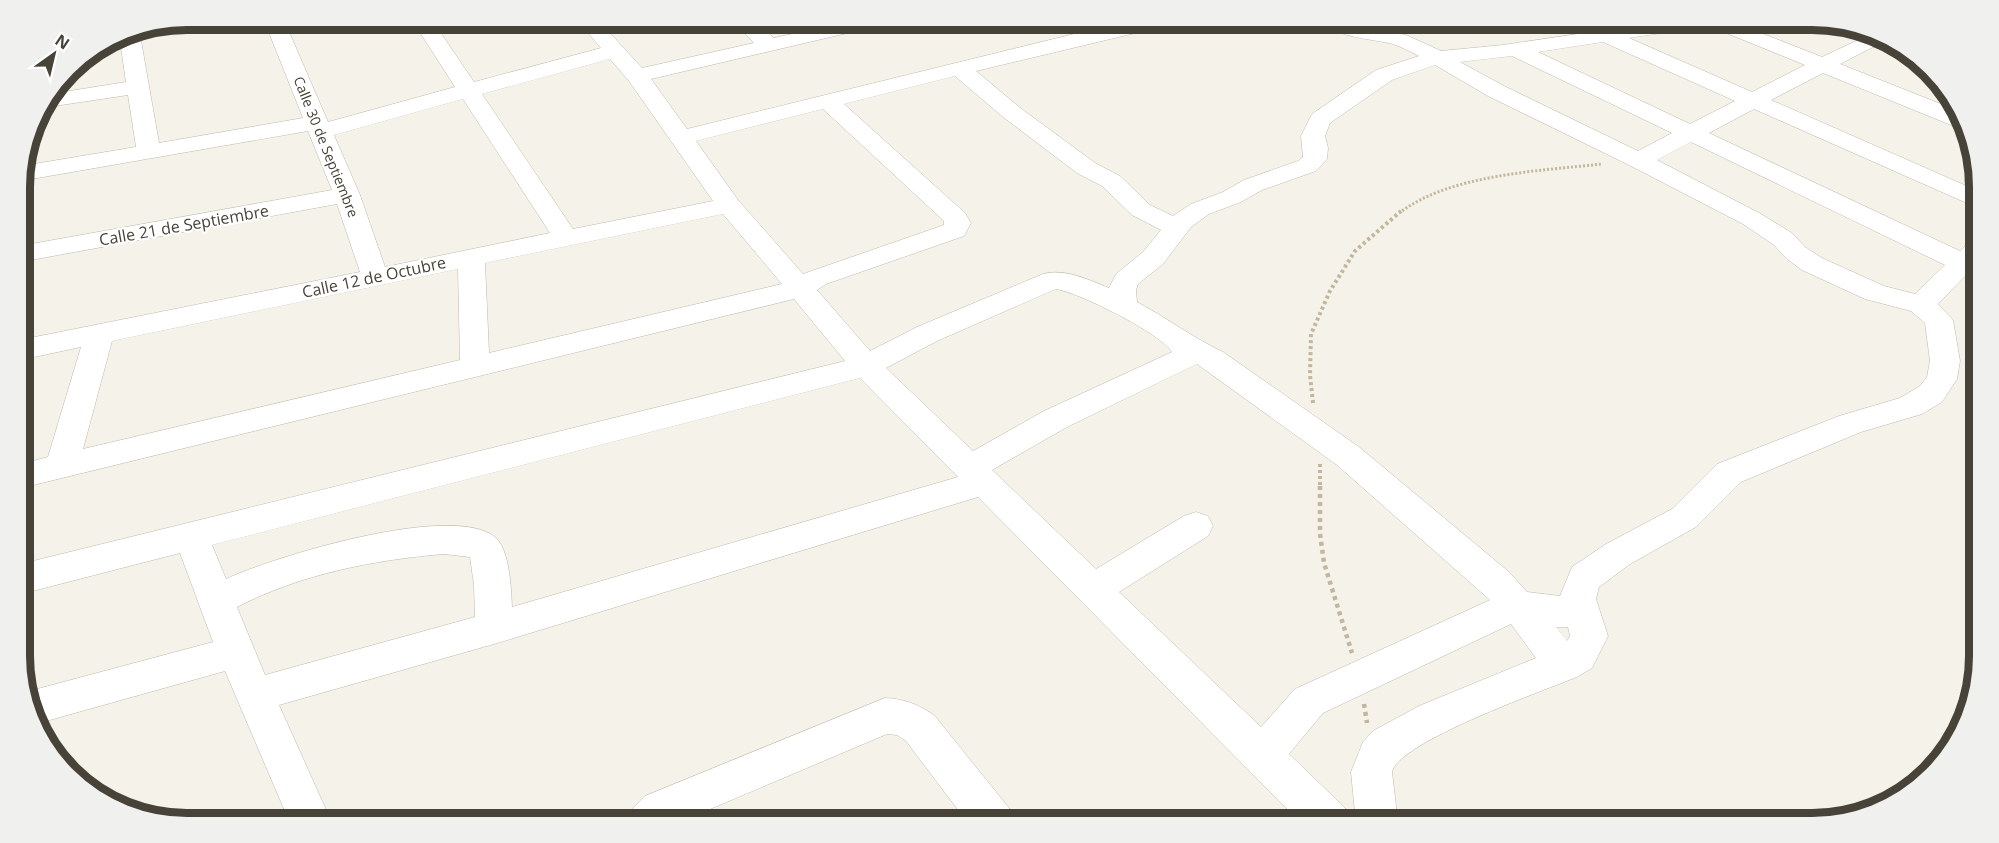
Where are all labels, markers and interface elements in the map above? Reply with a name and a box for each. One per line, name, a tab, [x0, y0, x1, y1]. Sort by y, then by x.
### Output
north arrow	[24, 24, 84, 84]
text: N	[51, 29, 74, 54]
street label: Calle 30 de Septiembre	[289, 73, 364, 220]
street label: Calle 21 de Septiembre	[97, 199, 271, 251]
street label: Calle 12 de Octubre	[300, 251, 448, 303]

